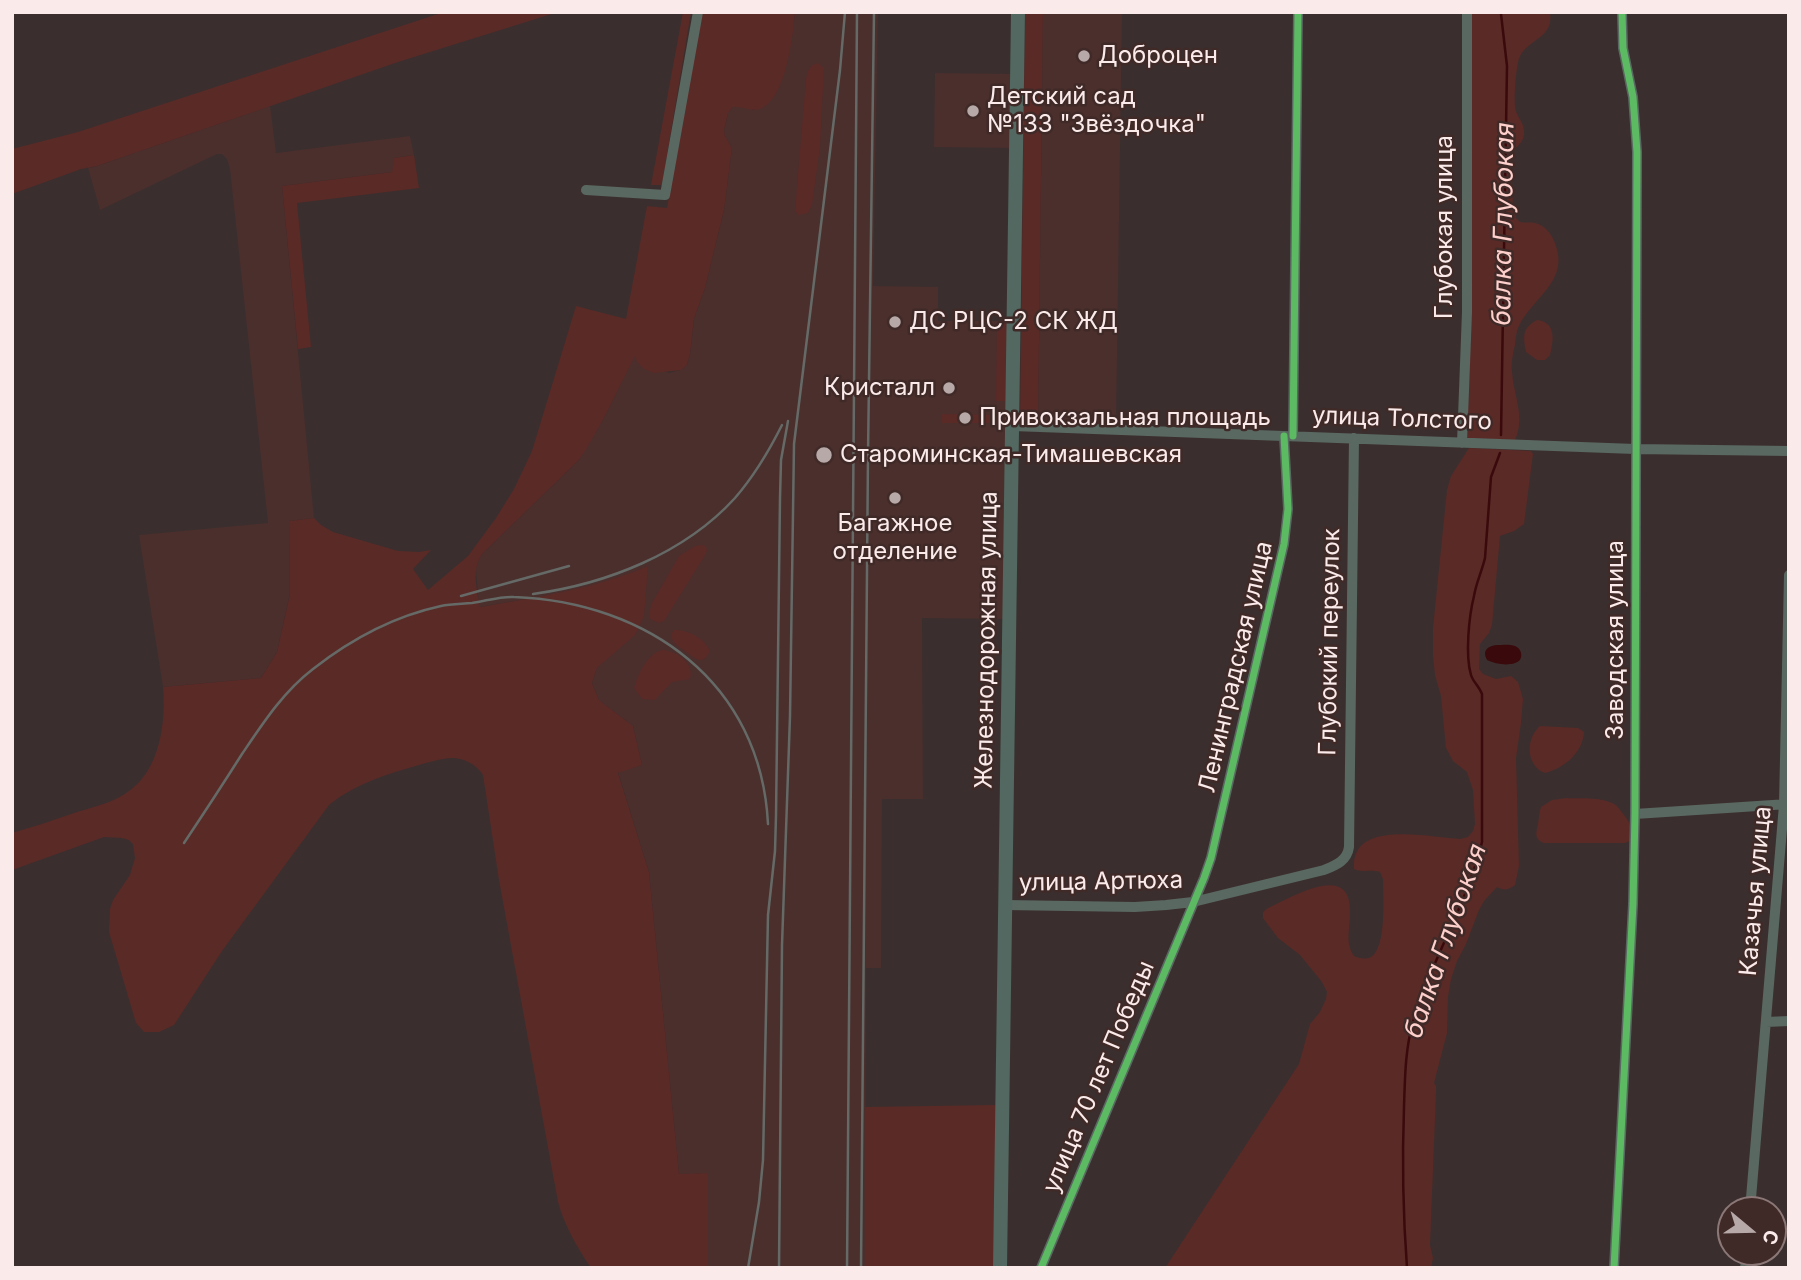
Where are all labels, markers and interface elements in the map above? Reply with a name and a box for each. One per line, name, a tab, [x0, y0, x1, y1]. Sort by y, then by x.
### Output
place label: Доброцен	[1098, 42, 1218, 70]
marker: Доброцен	[1076, 48, 1092, 64]
place label: Детский сад №133 "Звёздочка"	[987, 83, 1206, 139]
marker: Детский сад №133 "Звёздочка"	[965, 103, 981, 119]
water label: балка Глубокая	[1487, 122, 1521, 326]
street label: Глубокая улица	[1431, 135, 1459, 319]
place label: ДС РЦС-2 СК ЖД	[909, 308, 1118, 336]
marker: ДС РЦС-2 СК ЖД	[887, 314, 903, 330]
place label: Кристалл	[824, 374, 935, 402]
marker: Кристалл	[941, 380, 957, 396]
street label: улица Толстого	[1311, 401, 1493, 437]
place label: Привокзальная площадь	[979, 404, 1271, 432]
marker: Привокзальная площадь	[957, 410, 973, 426]
place label: Староминская-Тимашевская	[840, 441, 1182, 469]
marker: Староминская-Тимашевская	[814, 445, 834, 465]
marker: Багажное отделение	[887, 490, 903, 506]
street label: Железнодорожная улица	[970, 491, 1004, 789]
place label: Багажное отделение	[833, 510, 957, 566]
street label: Глубокий переулок	[1314, 528, 1346, 756]
street label: Ленинградская улица	[1193, 538, 1279, 796]
street label: Заводская улица	[1602, 540, 1630, 740]
street label: Казачья улица	[1734, 805, 1778, 977]
water label: балка Глубокая	[1398, 840, 1494, 1042]
street label: улица Артюха	[1019, 866, 1183, 898]
street label: улица 70 лет Победы	[1037, 957, 1161, 1197]
north arrow	[1717, 1196, 1787, 1266]
text: С	[1757, 1227, 1784, 1248]

